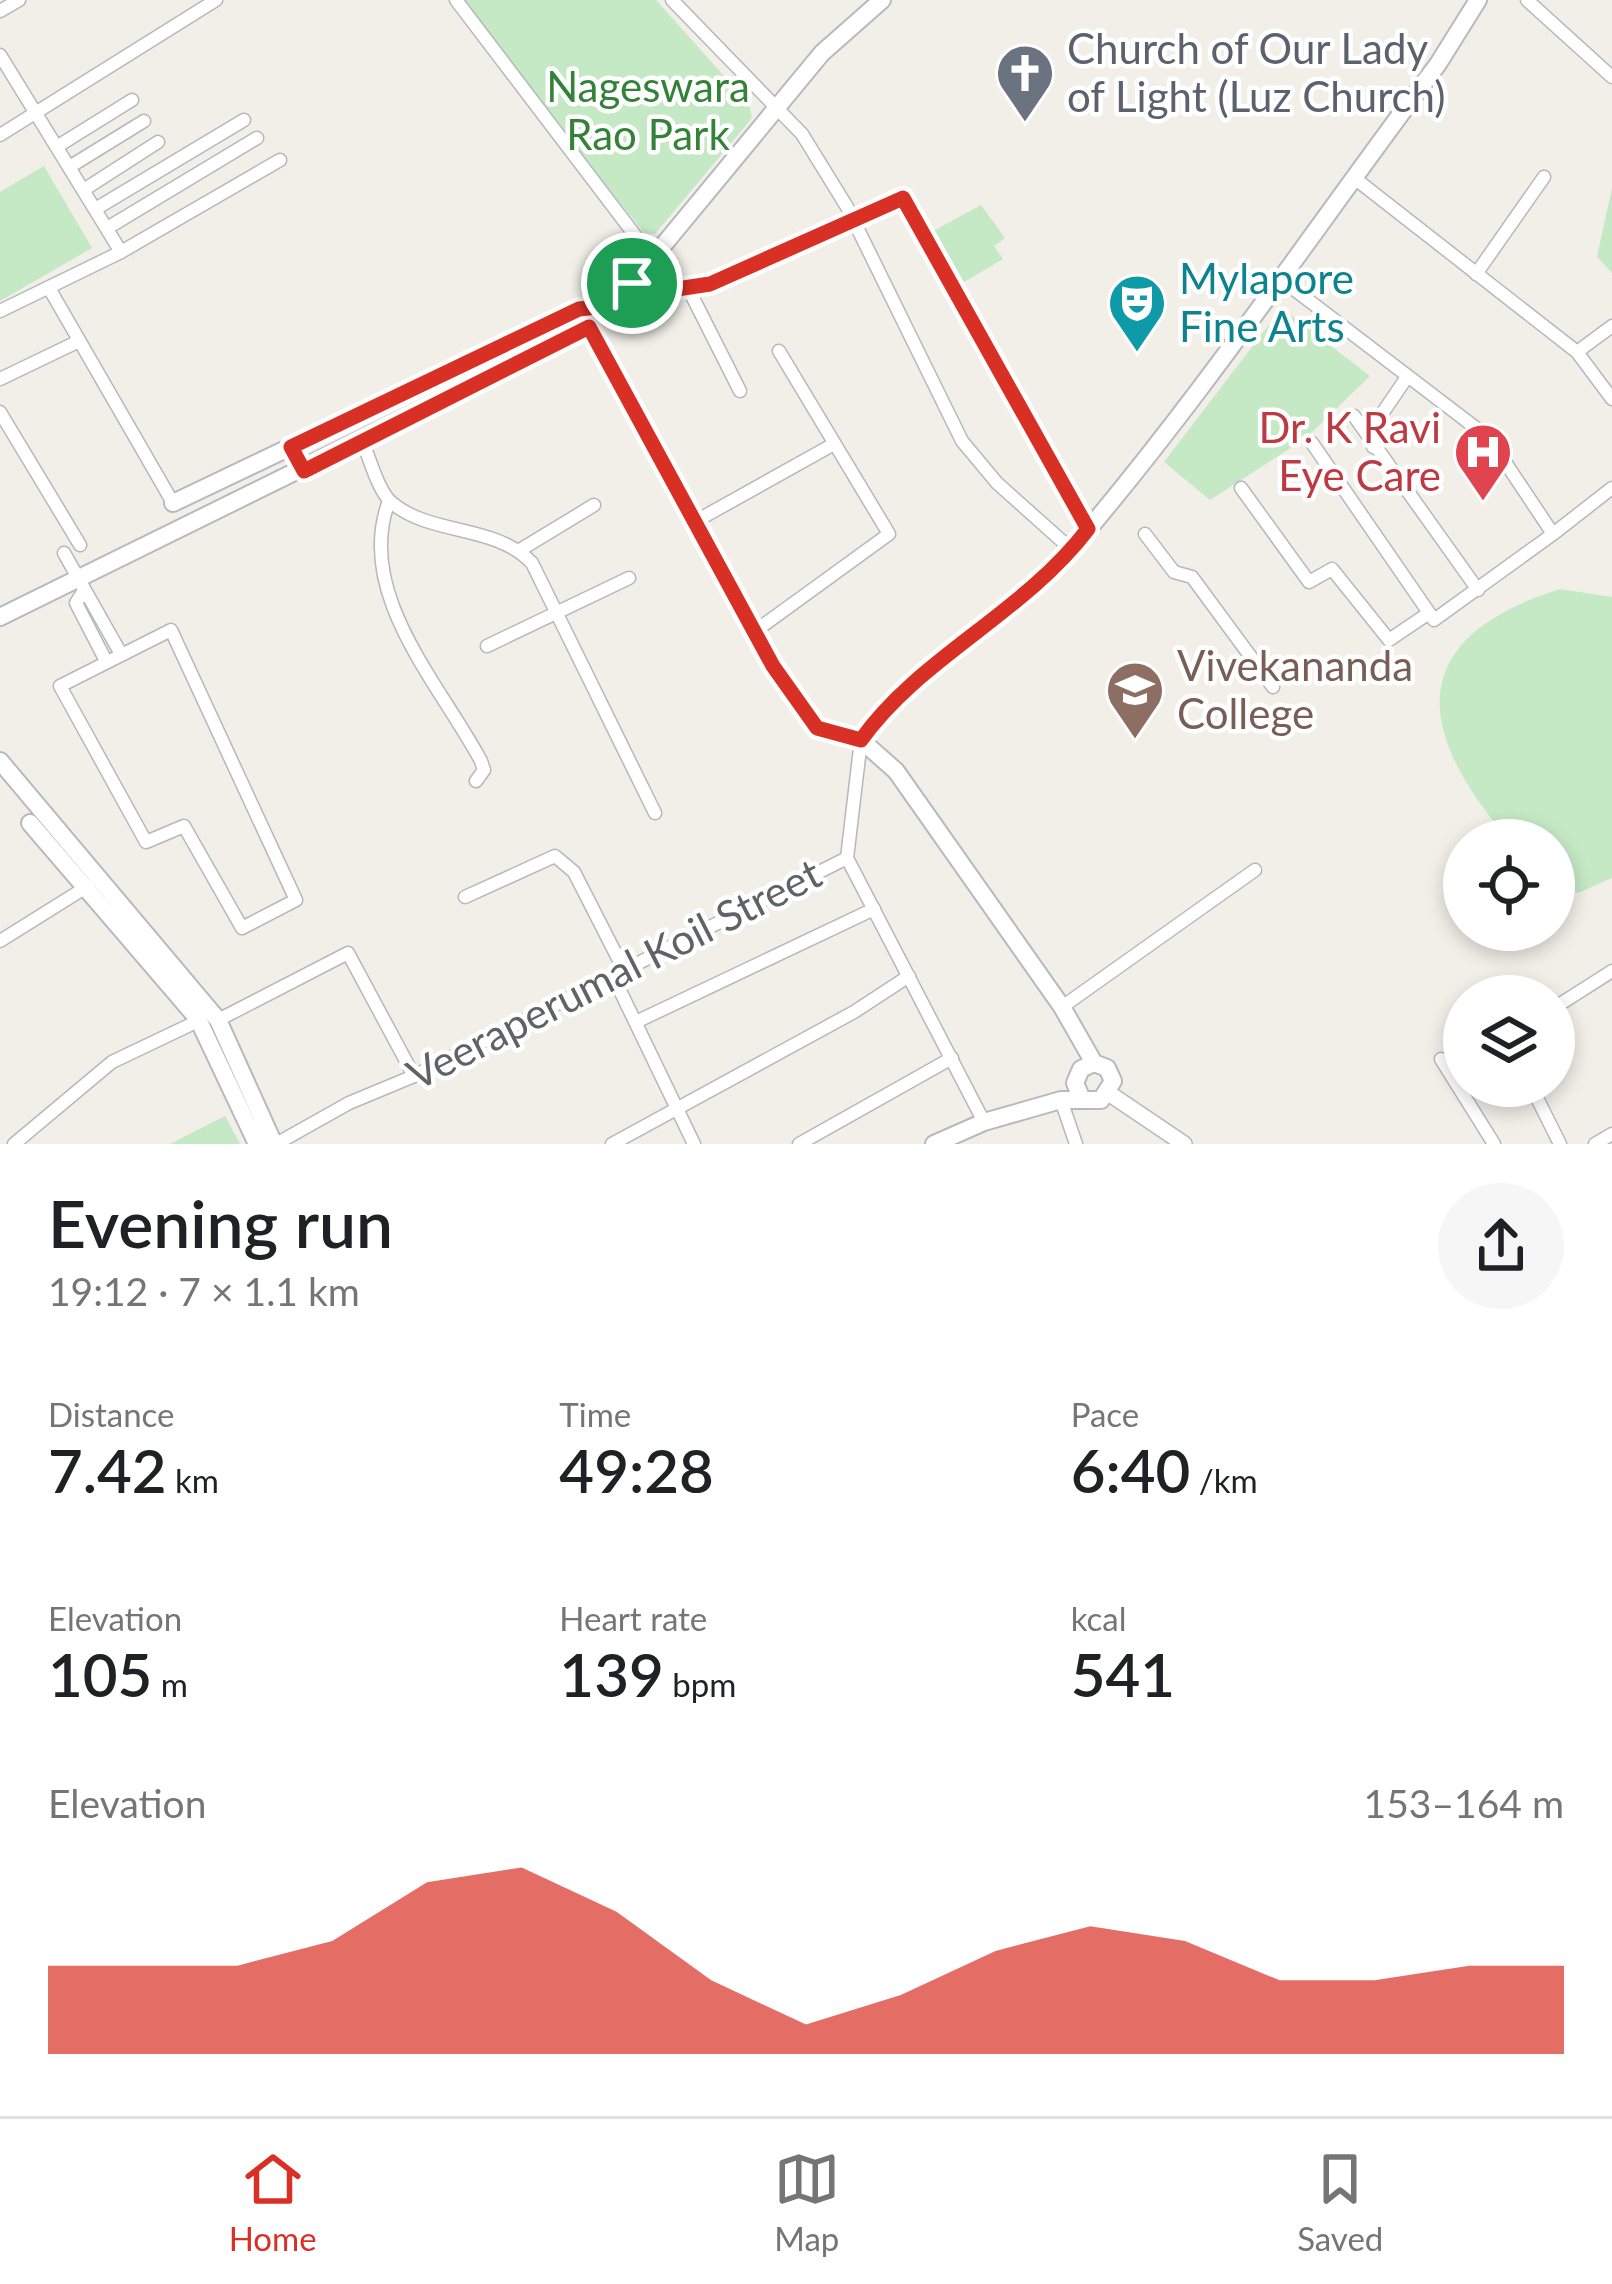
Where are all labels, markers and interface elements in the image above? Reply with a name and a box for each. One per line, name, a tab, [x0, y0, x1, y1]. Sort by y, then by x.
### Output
place label: Church of Our Lady of Light (Luz Church)	[1067, 23, 1446, 121]
church icon: Church of Our Lady of Light (Luz Church)	[994, 42, 1056, 124]
park label: Nageswara Rao Park	[546, 61, 750, 159]
pin	[581, 232, 683, 334]
icon: arrive	[599, 250, 665, 316]
place label: Mylapore Fine Arts	[1179, 253, 1354, 351]
theatre icon: Mylapore Fine Arts	[1106, 272, 1168, 354]
place label: Dr. K Ravi Eye Care	[1258, 402, 1441, 500]
hospital icon: Dr. K Ravi Eye Care	[1452, 421, 1514, 503]
place label: Vivekananda College	[1177, 640, 1413, 738]
school or university icon: Vivekananda College	[1104, 659, 1166, 741]
map controls	[1443, 819, 1575, 1107]
button: locate	[1443, 819, 1575, 951]
street label: Veeraperumal Koil Street	[398, 847, 829, 1099]
button: layers	[1443, 975, 1575, 1107]
text: Evening run	[48, 1183, 393, 1262]
button: share	[1438, 1183, 1564, 1309]
text: 19:12 · 7 × 1.1 km	[48, 1268, 360, 1314]
text: Distance	[48, 1394, 175, 1434]
text: Time	[559, 1394, 631, 1434]
text: Pace	[1071, 1394, 1139, 1434]
text: 7.42	[48, 1434, 167, 1506]
text: 49:28	[559, 1434, 714, 1506]
text: 6:40	[1071, 1434, 1190, 1506]
text: km	[167, 1460, 219, 1500]
text: /km	[1190, 1460, 1258, 1500]
text: Elevation	[48, 1598, 182, 1638]
text: Heart rate	[559, 1598, 707, 1638]
text: kcal	[1071, 1598, 1126, 1638]
text: 105	[48, 1638, 152, 1710]
text: 139	[559, 1638, 664, 1710]
text: 541	[1071, 1638, 1175, 1710]
text: m	[152, 1664, 188, 1704]
text: bpm	[664, 1664, 736, 1704]
text: Elevation	[48, 1780, 206, 1826]
text: 153–164 m	[1364, 1780, 1564, 1826]
tab: Home	[229, 2146, 317, 2258]
tab: Map	[774, 2146, 840, 2258]
tab: Saved	[1297, 2146, 1383, 2258]

